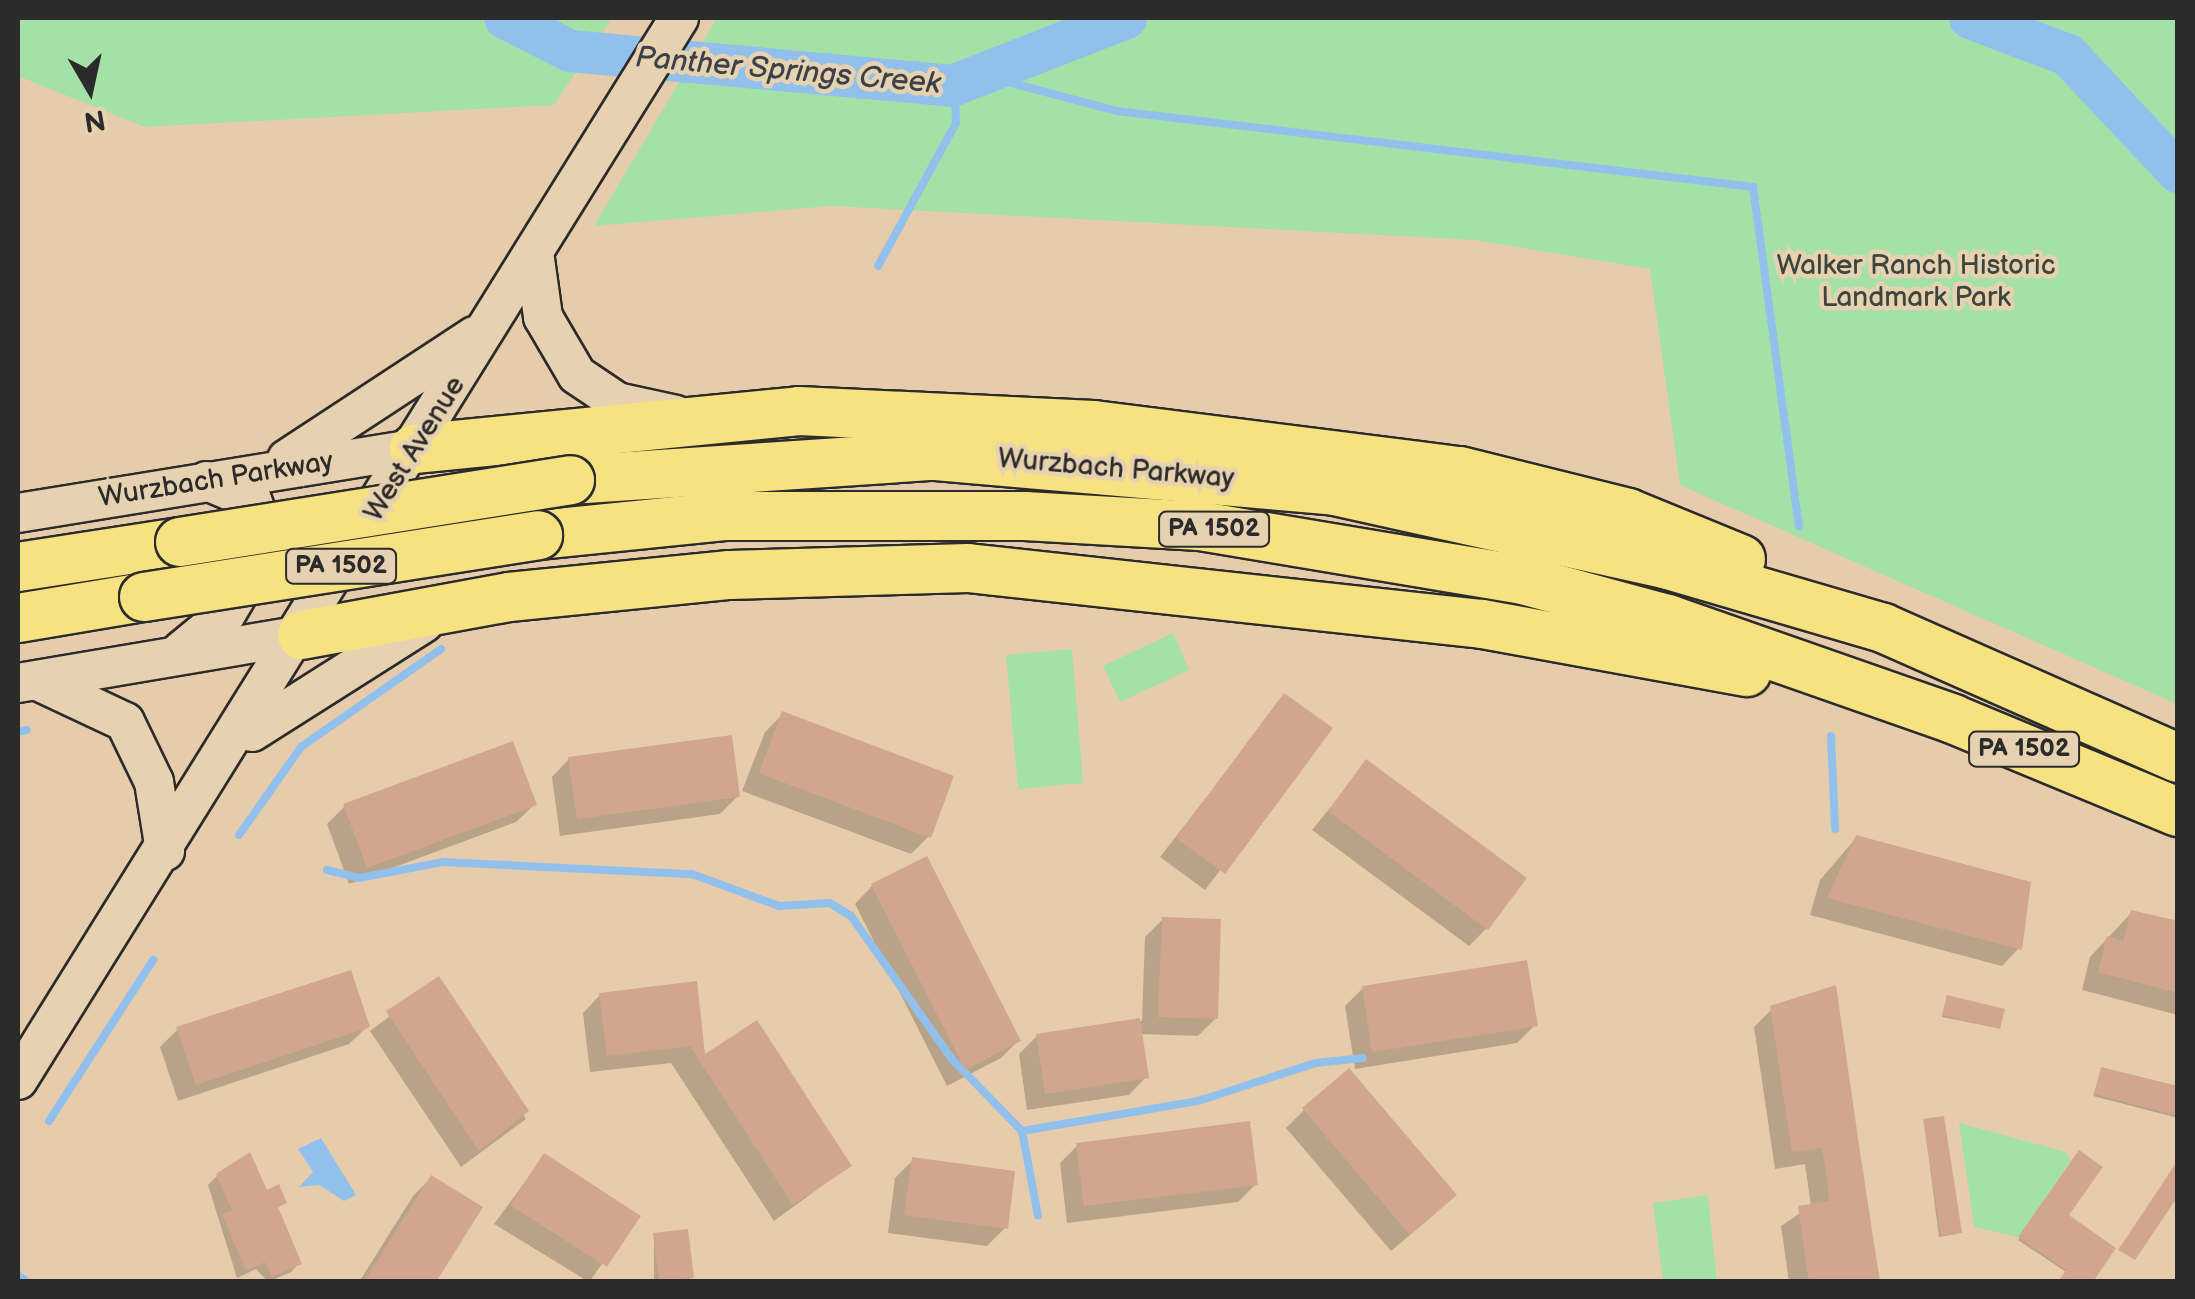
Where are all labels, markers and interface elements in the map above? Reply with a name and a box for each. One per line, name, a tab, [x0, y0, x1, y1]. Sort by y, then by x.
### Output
north arrow	[40, 40, 140, 140]
water label: Panther Springs Creek	[634, 40, 942, 102]
text: N	[82, 102, 108, 138]
park label: Walker Ranch Historic Landmark Park	[1776, 249, 2056, 315]
street label: West Avenue	[357, 370, 473, 528]
street label: Wurzbach Parkway	[996, 442, 1236, 496]
street label: Wurzbach Parkway	[96, 445, 336, 515]
road number: PA 1502	[1156, 509, 1272, 549]
road number: PA 1502	[284, 546, 398, 586]
road number: PA 1502	[1966, 729, 2082, 769]

